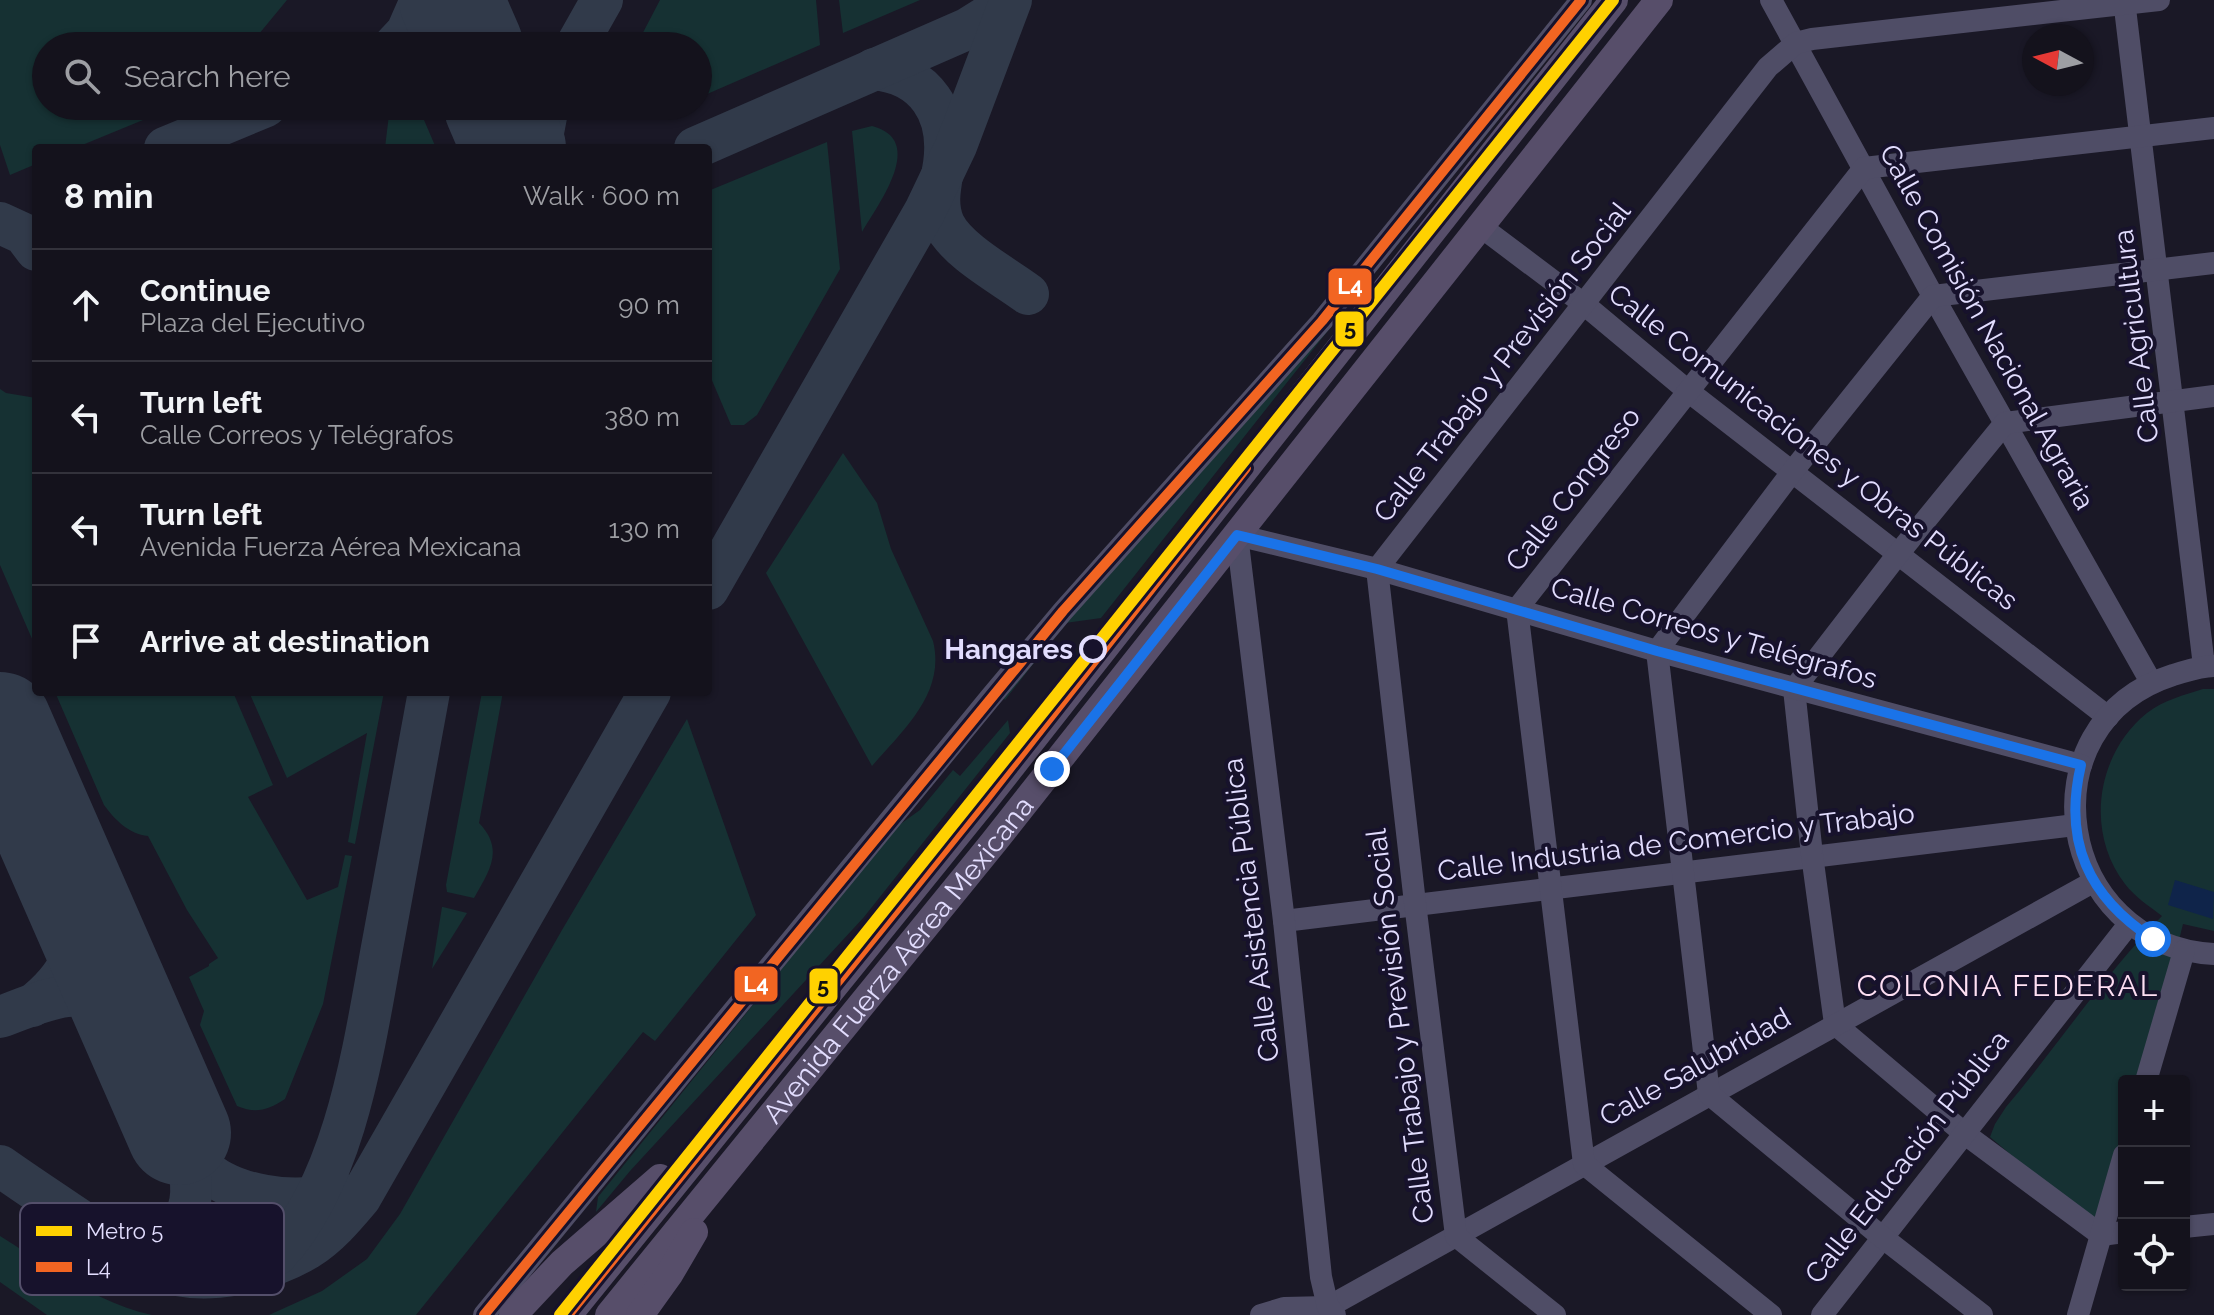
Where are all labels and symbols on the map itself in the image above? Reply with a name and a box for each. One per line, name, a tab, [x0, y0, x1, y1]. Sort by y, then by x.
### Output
north arrow	[2022, 24, 2094, 96]
street label: Calle Comisión Nacional Agraria	[1873, 139, 2101, 515]
street label: Calle Trabajo y Previsión Social	[1367, 195, 1637, 529]
street label: Calle Agricultura	[2107, 227, 2165, 445]
line badge: L4	[1327, 267, 1373, 306]
text: L4	[1337, 273, 1363, 299]
street label: Calle Comunicaciones y Obras Públicas	[1602, 277, 2024, 617]
line badge: 5	[1334, 310, 1365, 348]
text: 5	[1344, 315, 1356, 341]
street label: Calle Congreso	[1499, 401, 1647, 577]
street label: Calle Correos y Telégrafos	[1547, 571, 1881, 695]
place label: Hangares	[944, 633, 1073, 666]
marker: Hangares	[1080, 636, 1106, 662]
route end	[1034, 751, 1070, 787]
street label: Calle Asistencia Pública	[1216, 756, 1286, 1064]
street label: Avenida Fuerza Aérea Mexicana	[756, 790, 1040, 1129]
street label: Calle Industria de Comercio y Trabajo	[1435, 796, 1917, 888]
street label: Calle Trabajo y Previsión Social	[1359, 827, 1441, 1225]
route start	[2135, 921, 2171, 957]
line badge: L4	[733, 965, 779, 1003]
line badge: 5	[808, 967, 839, 1005]
district label: COLONIA FEDERAL	[1857, 968, 2159, 1003]
text: L4	[743, 971, 769, 997]
text: 5	[817, 973, 829, 999]
street label: Calle Salubridad	[1594, 1001, 1796, 1133]
street label: Calle Educación Pública	[1798, 1024, 2016, 1290]
legend	[20, 1203, 284, 1295]
text: Metro 5	[86, 1218, 163, 1244]
text: L4	[86, 1254, 111, 1280]

